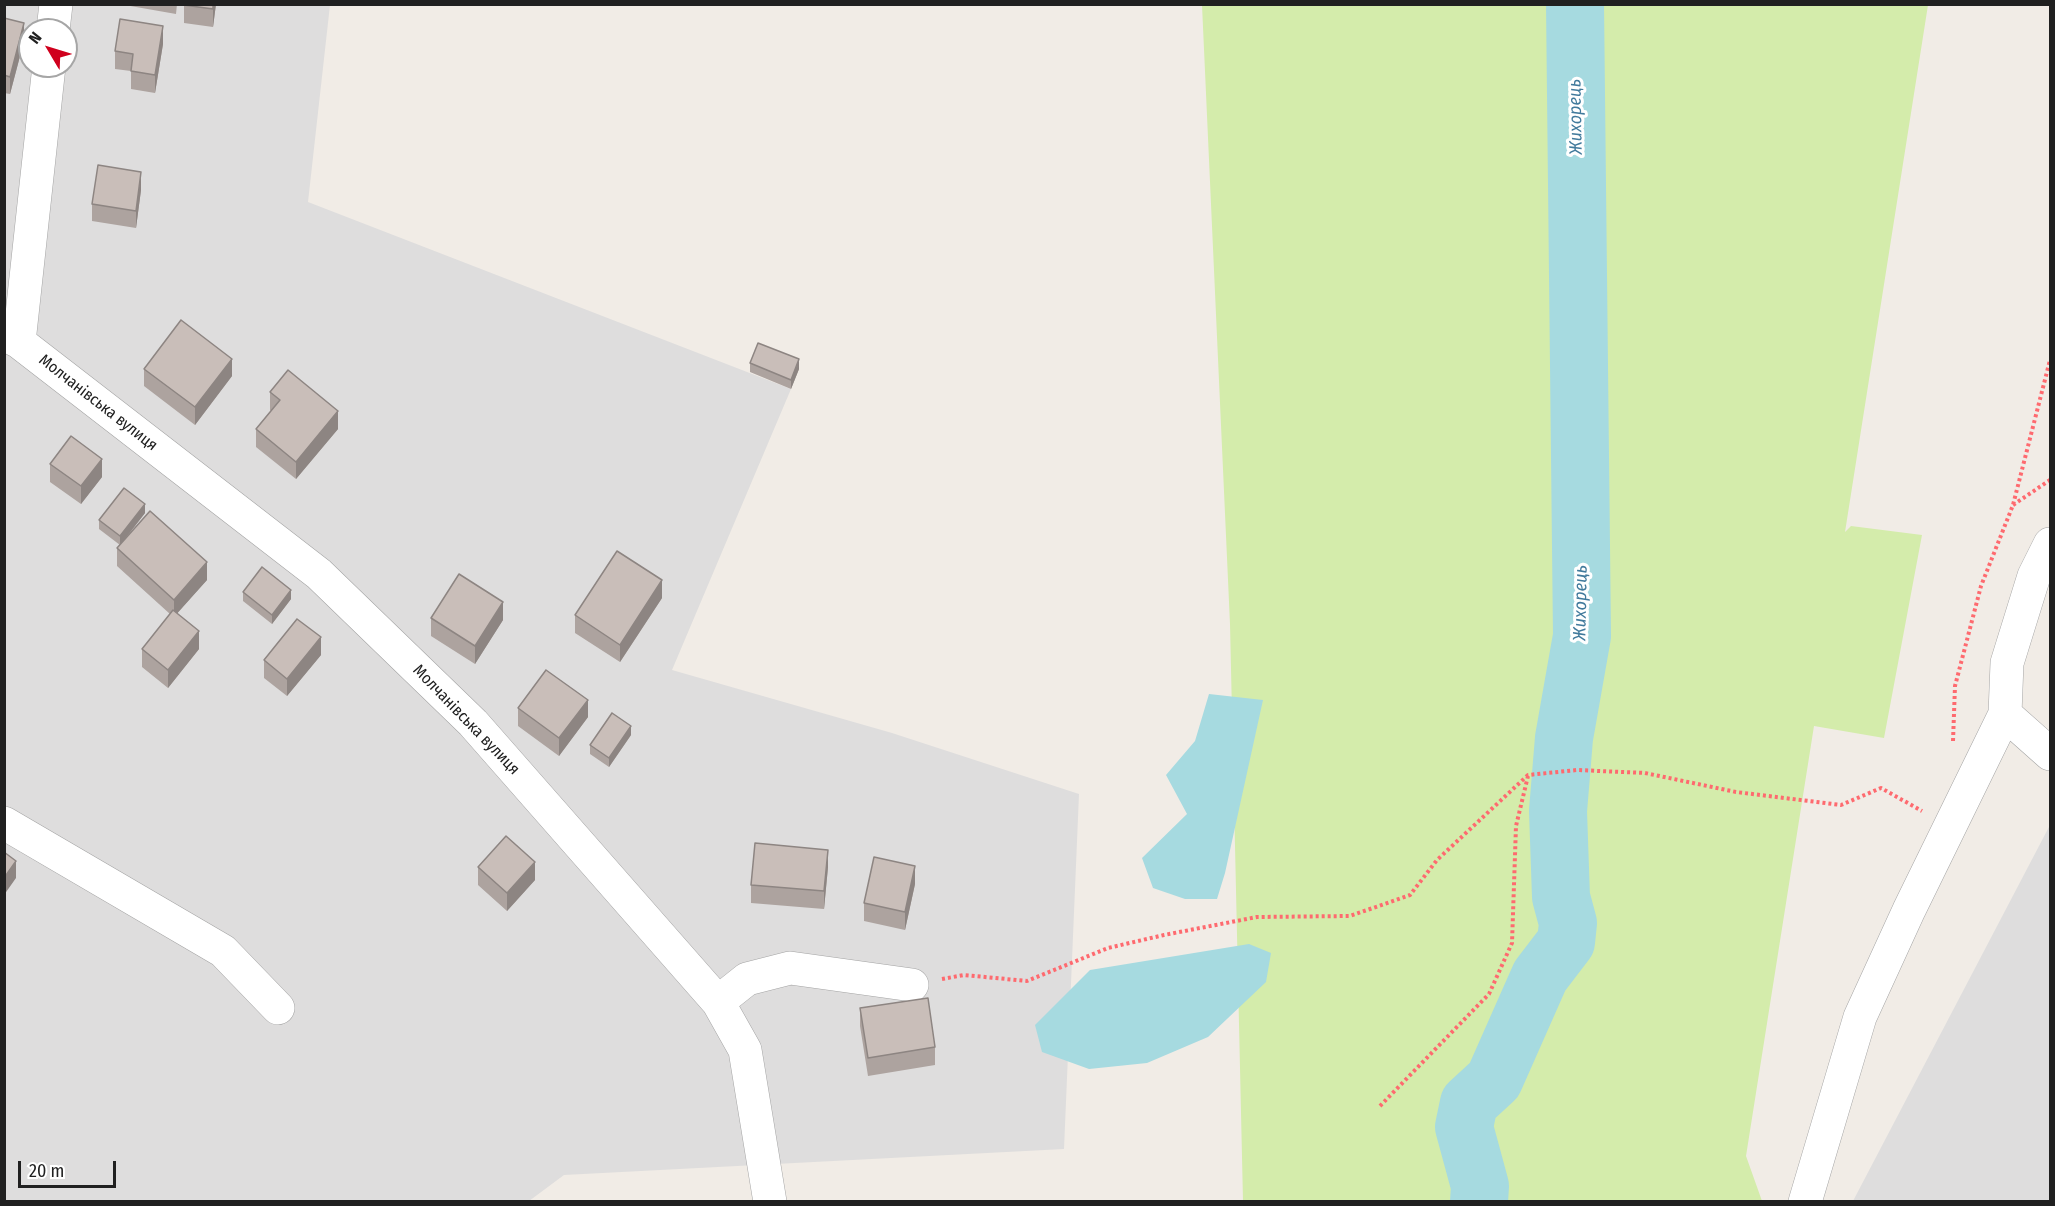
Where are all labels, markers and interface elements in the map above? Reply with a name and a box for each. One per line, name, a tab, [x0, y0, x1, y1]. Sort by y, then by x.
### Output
north arrow	[18, 18, 78, 78]
text: N	[25, 28, 45, 47]
water label: Жихорець	[1565, 79, 1587, 155]
street label: Молчанівська вулиця	[35, 351, 161, 455]
water label: Жихорець	[1570, 565, 1592, 641]
street label: Молчанівська вулиця	[409, 661, 523, 779]
scale bar	[21, 1149, 118, 1187]
text: 20 m	[29, 1160, 64, 1182]

